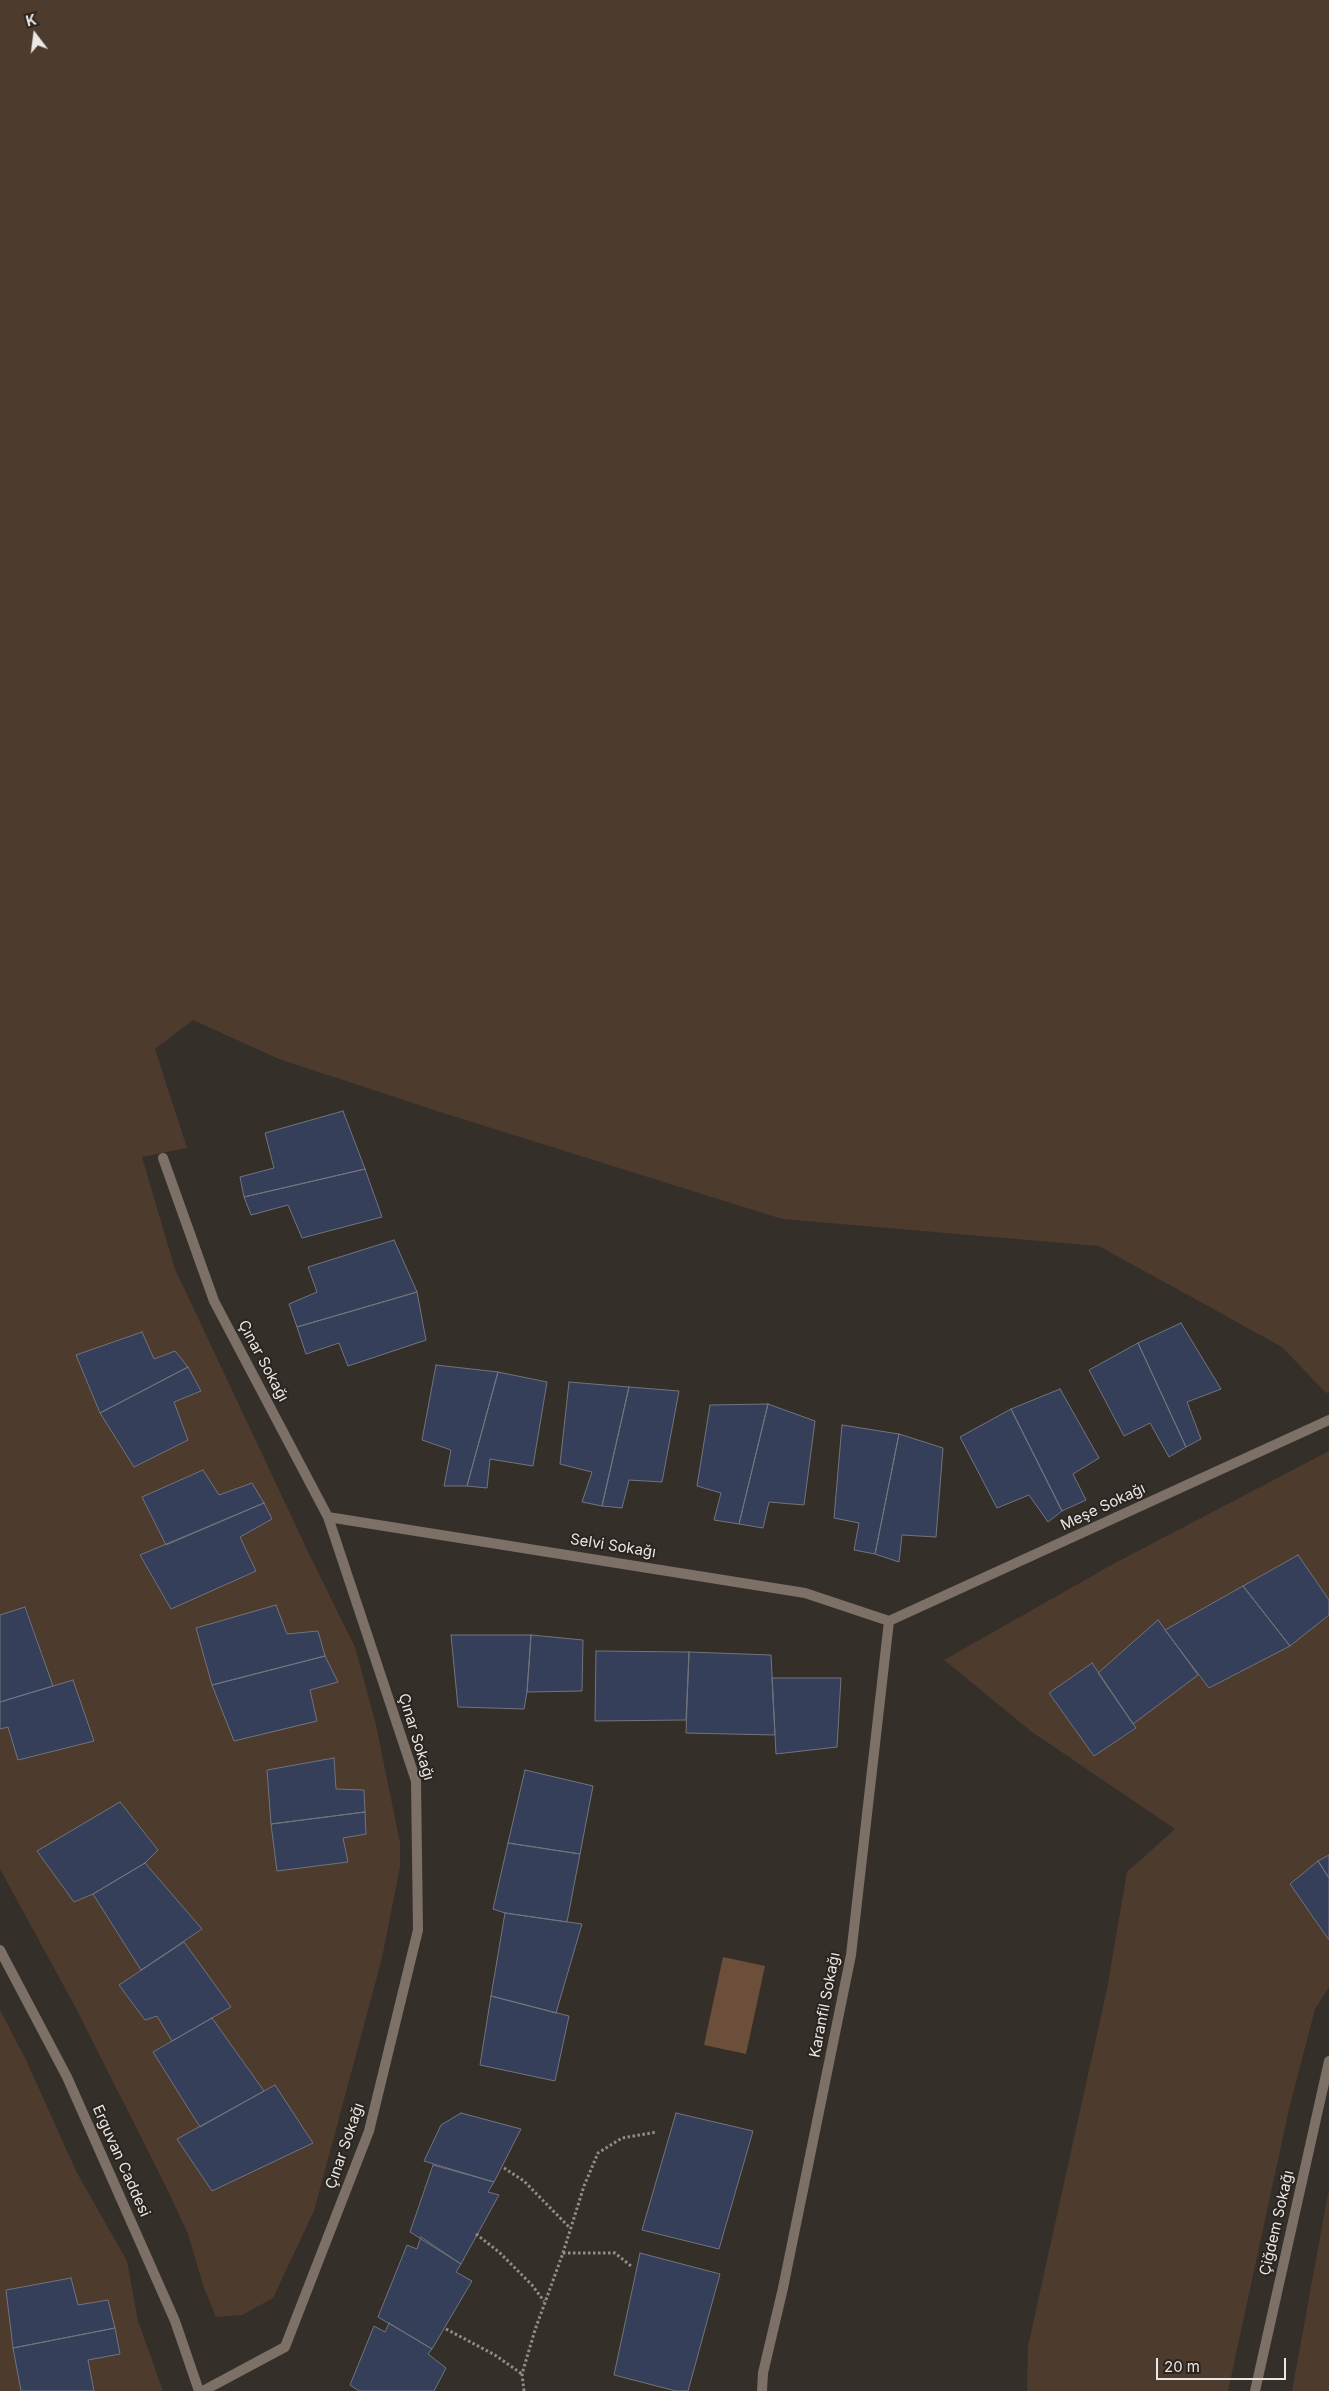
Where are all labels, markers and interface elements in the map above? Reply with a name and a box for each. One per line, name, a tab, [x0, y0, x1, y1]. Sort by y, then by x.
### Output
north arrow	[10, 10, 60, 60]
text: K	[24, 11, 38, 30]
street label: Çınar Sokağı	[234, 1317, 292, 1405]
street label: Meşe Sokağı	[1058, 1480, 1148, 1534]
street label: Selvi Sokağı	[569, 1530, 657, 1562]
street label: Çınar Sokağı	[394, 1691, 438, 1783]
street label: Karanfil Sokağı	[806, 1951, 844, 2059]
street label: Çınar Sokağı	[322, 2101, 368, 2191]
street label: Erguvan Caddesi	[88, 2102, 154, 2220]
street label: Çiğdem Sokağı	[1256, 2169, 1298, 2277]
scale bar	[1159, 2348, 1289, 2380]
text: 20 m	[1164, 2357, 1200, 2376]

